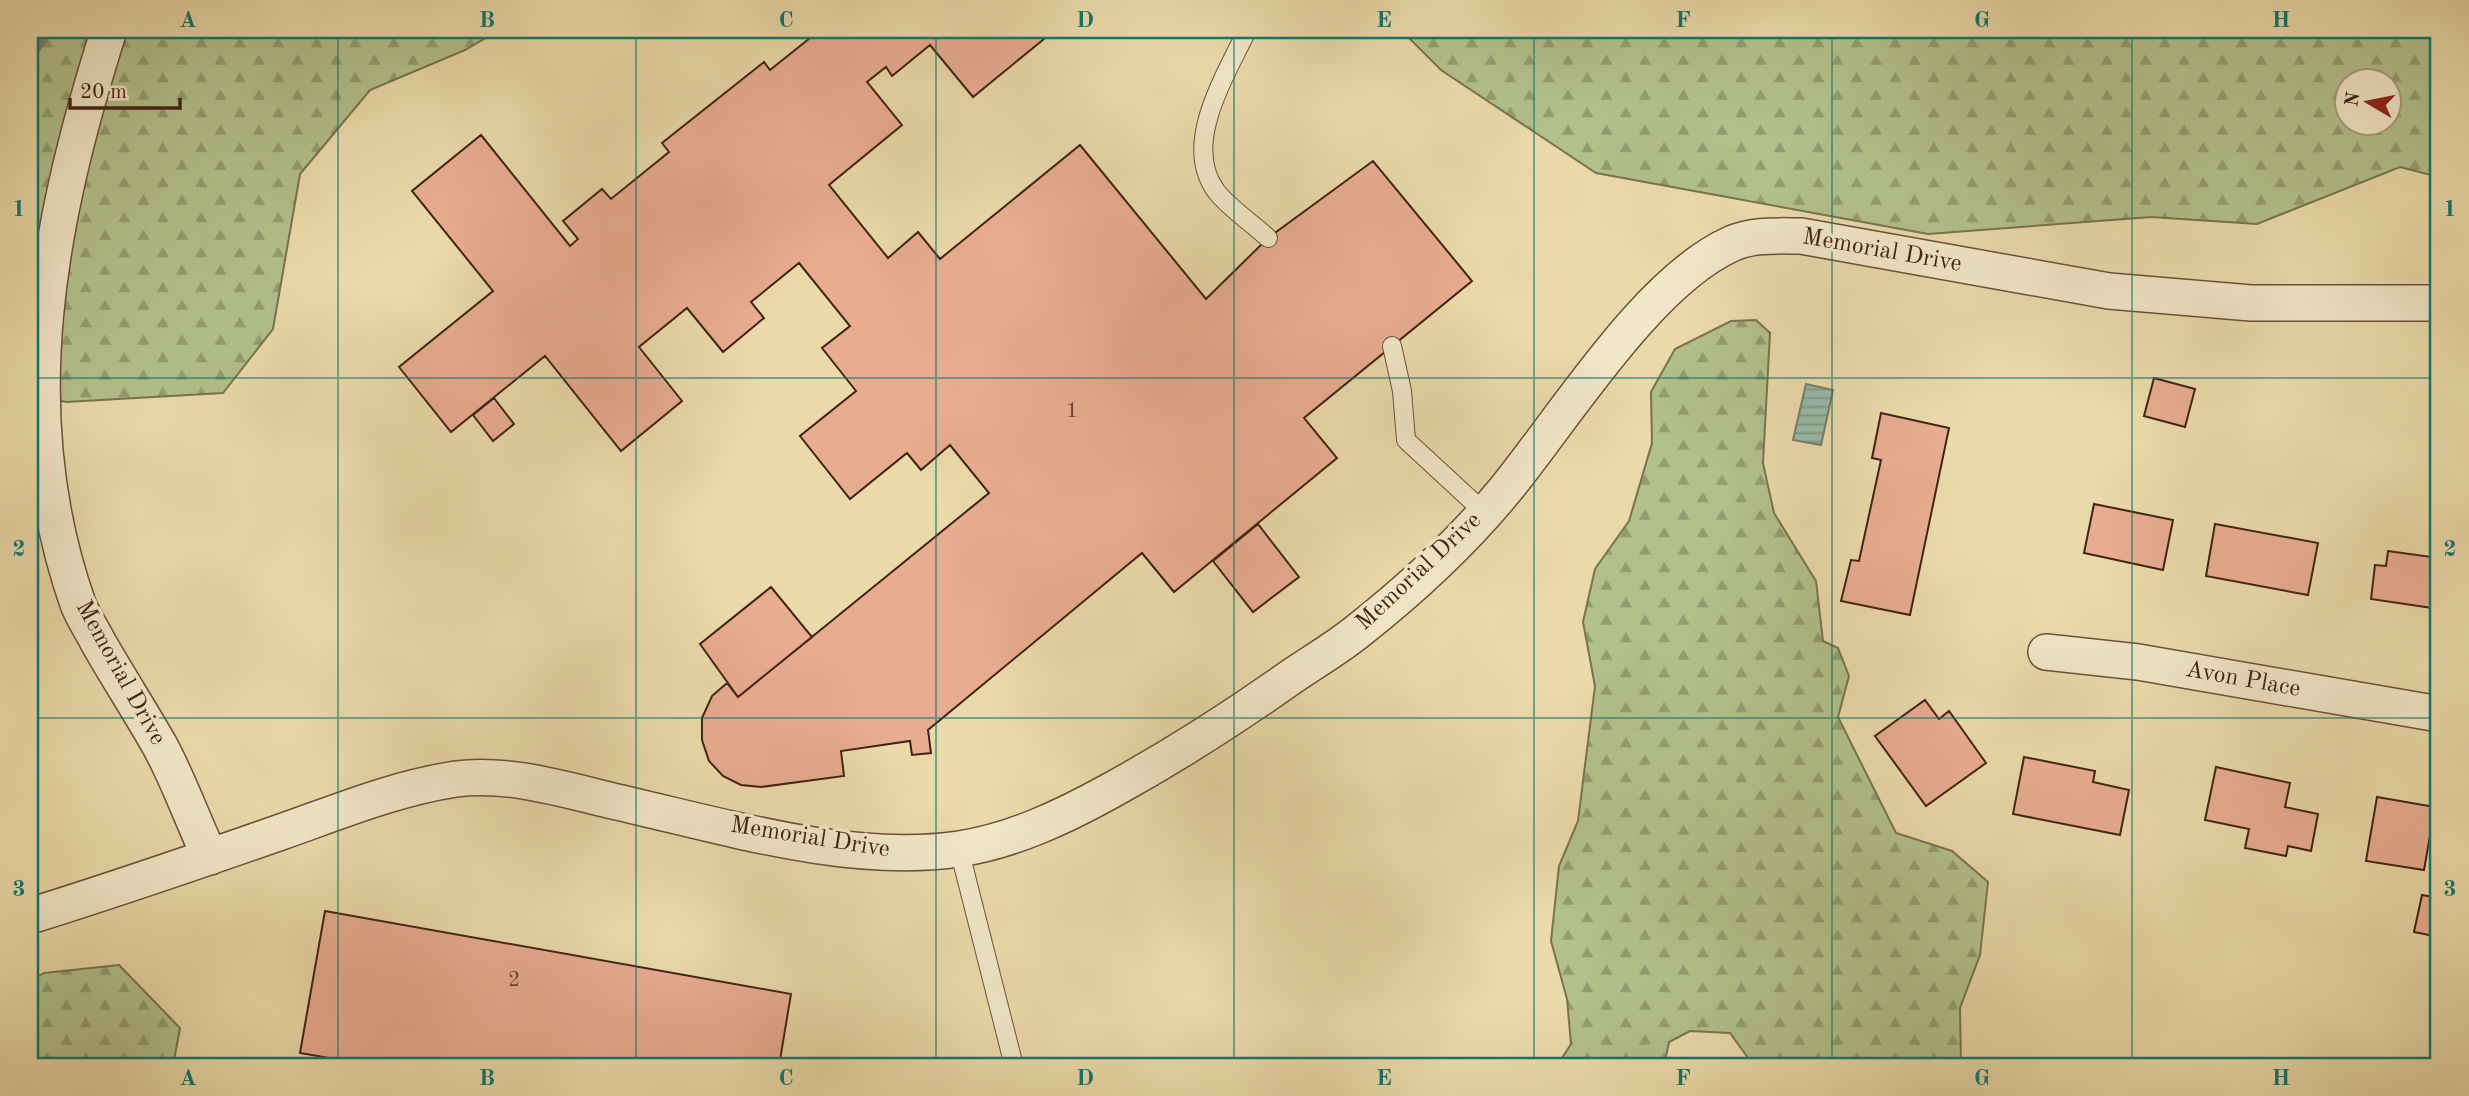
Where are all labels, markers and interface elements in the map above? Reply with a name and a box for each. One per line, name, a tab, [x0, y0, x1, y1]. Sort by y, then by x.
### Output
text: A	[179, 9, 197, 32]
text: B	[479, 9, 495, 32]
text: C	[778, 9, 794, 32]
text: D	[1076, 9, 1094, 32]
text: E	[1376, 9, 1392, 32]
text: F	[1675, 9, 1691, 32]
text: G	[1974, 9, 1990, 32]
text: H	[2272, 9, 2290, 32]
scale bar	[70, 66, 180, 110]
north arrow	[2332, 66, 2402, 136]
text: 20 m	[80, 82, 127, 103]
text: N	[2343, 90, 2364, 108]
text: 1	[12, 198, 26, 221]
text: 1	[2443, 198, 2457, 221]
street label: Memorial Drive	[1801, 225, 1963, 277]
house number: 1	[1066, 401, 1078, 422]
street label: Memorial Drive	[1352, 508, 1486, 636]
text: 2	[12, 538, 26, 561]
text: 2	[2443, 538, 2457, 561]
street label: Memorial Drive	[70, 597, 170, 749]
street label: Avon Place	[2184, 658, 2302, 702]
street label: Memorial Drive	[729, 814, 891, 862]
text: 3	[12, 878, 26, 901]
text: 3	[2443, 878, 2457, 901]
house number: 2	[508, 970, 520, 991]
text: A	[179, 1067, 197, 1090]
text: B	[479, 1067, 495, 1090]
text: C	[778, 1067, 794, 1090]
text: D	[1076, 1067, 1094, 1090]
text: E	[1376, 1067, 1392, 1090]
text: F	[1675, 1067, 1691, 1090]
text: G	[1974, 1067, 1990, 1090]
text: H	[2272, 1067, 2290, 1090]

